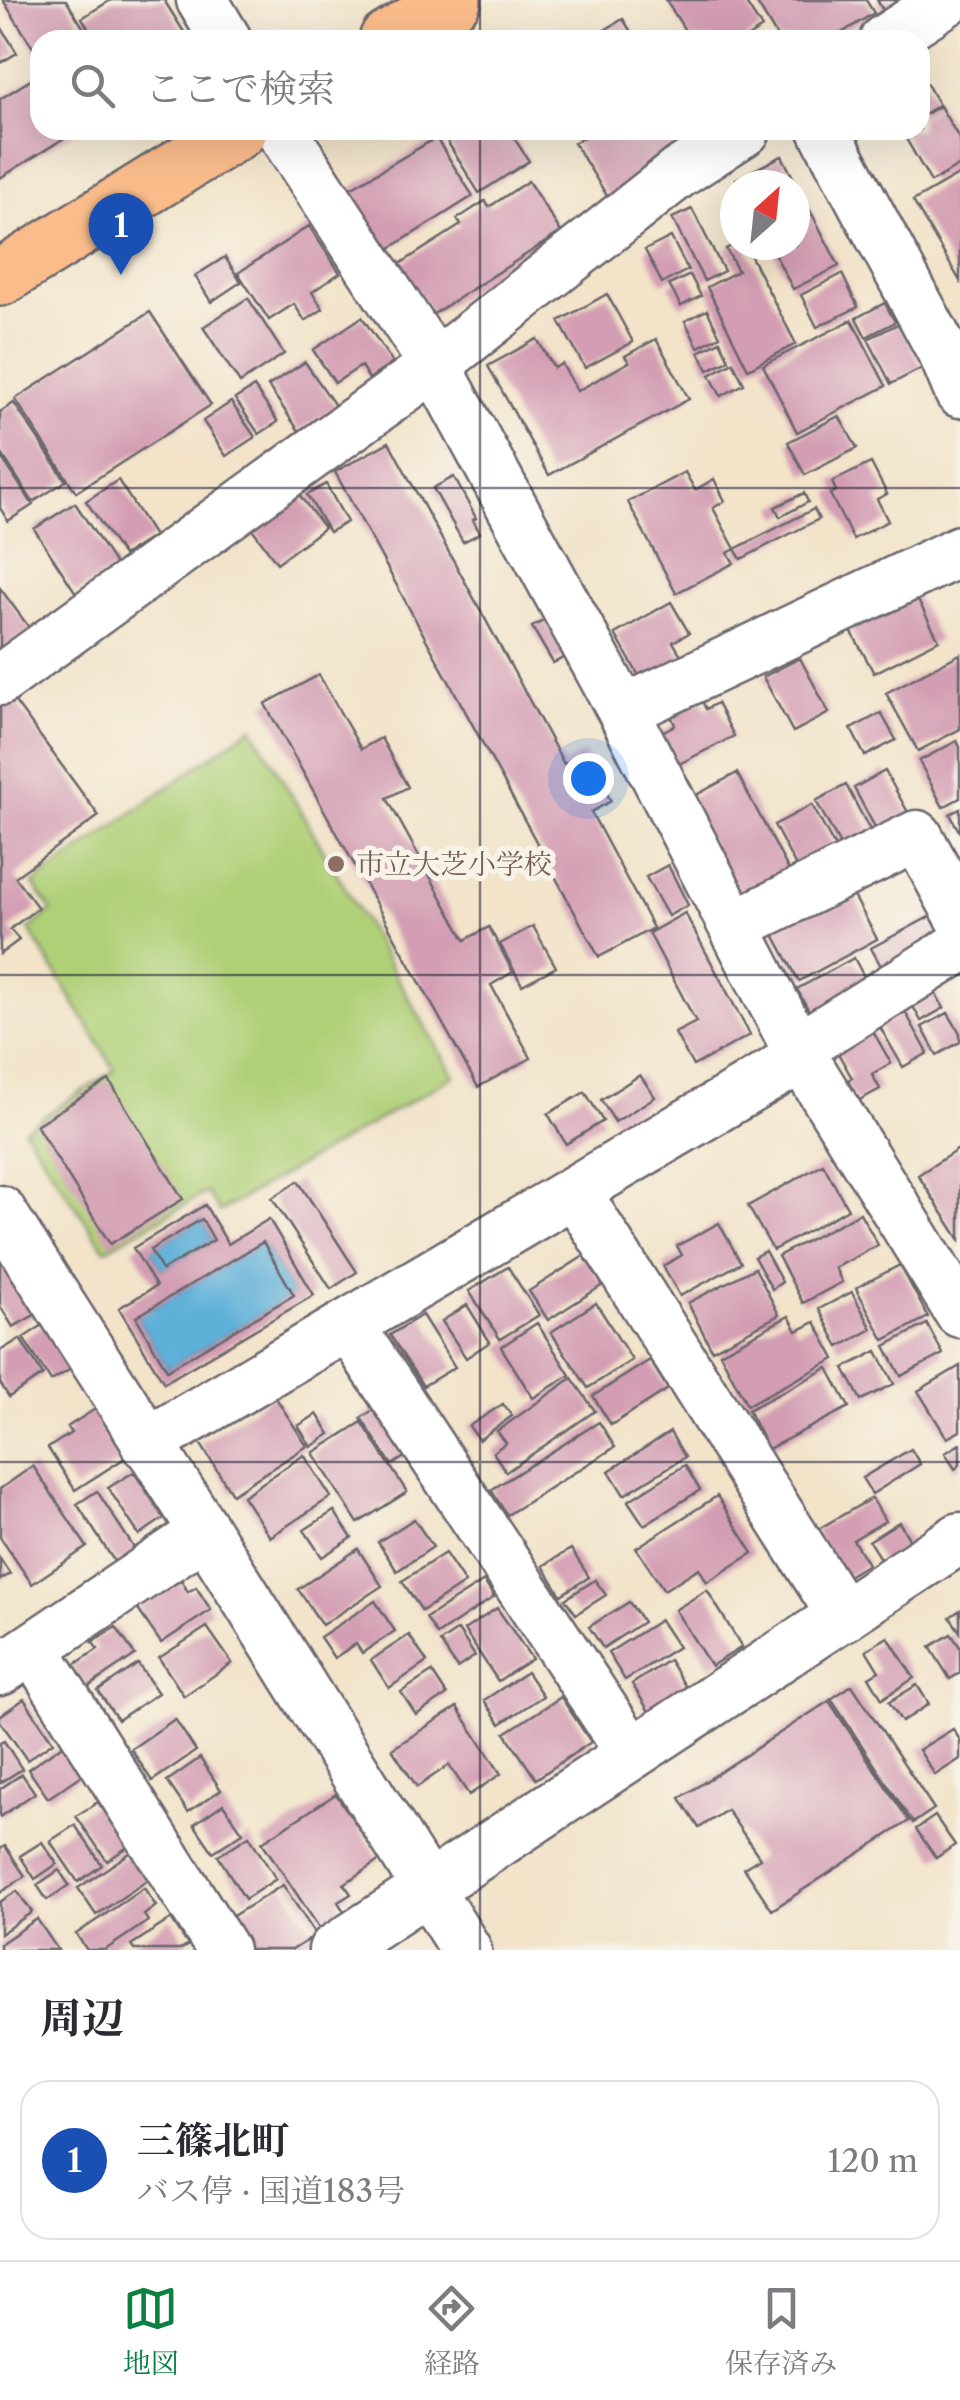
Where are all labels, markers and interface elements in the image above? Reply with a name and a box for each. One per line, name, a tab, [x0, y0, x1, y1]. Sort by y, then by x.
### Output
search box	[30, 30, 930, 140]
icon: search	[65, 58, 120, 113]
text: ここで検索	[145, 65, 335, 112]
north arrow	[720, 170, 810, 260]
pin: 1	[88, 192, 154, 275]
your location	[563, 753, 614, 804]
place label: 市立大芝小学校	[356, 847, 552, 881]
marker: 市立大芝小学校	[325, 853, 347, 875]
text: 周辺	[40, 1992, 124, 2044]
text: 三篠北町	[137, 2117, 289, 2164]
text: 1	[67, 2141, 82, 2180]
text: 120 m	[828, 2141, 918, 2180]
text: バス停 · 国道183号	[137, 2171, 405, 2210]
tab: 地図	[123, 2281, 179, 2381]
tab: 経路	[424, 2281, 480, 2381]
tab: 保存済み	[725, 2281, 837, 2381]

